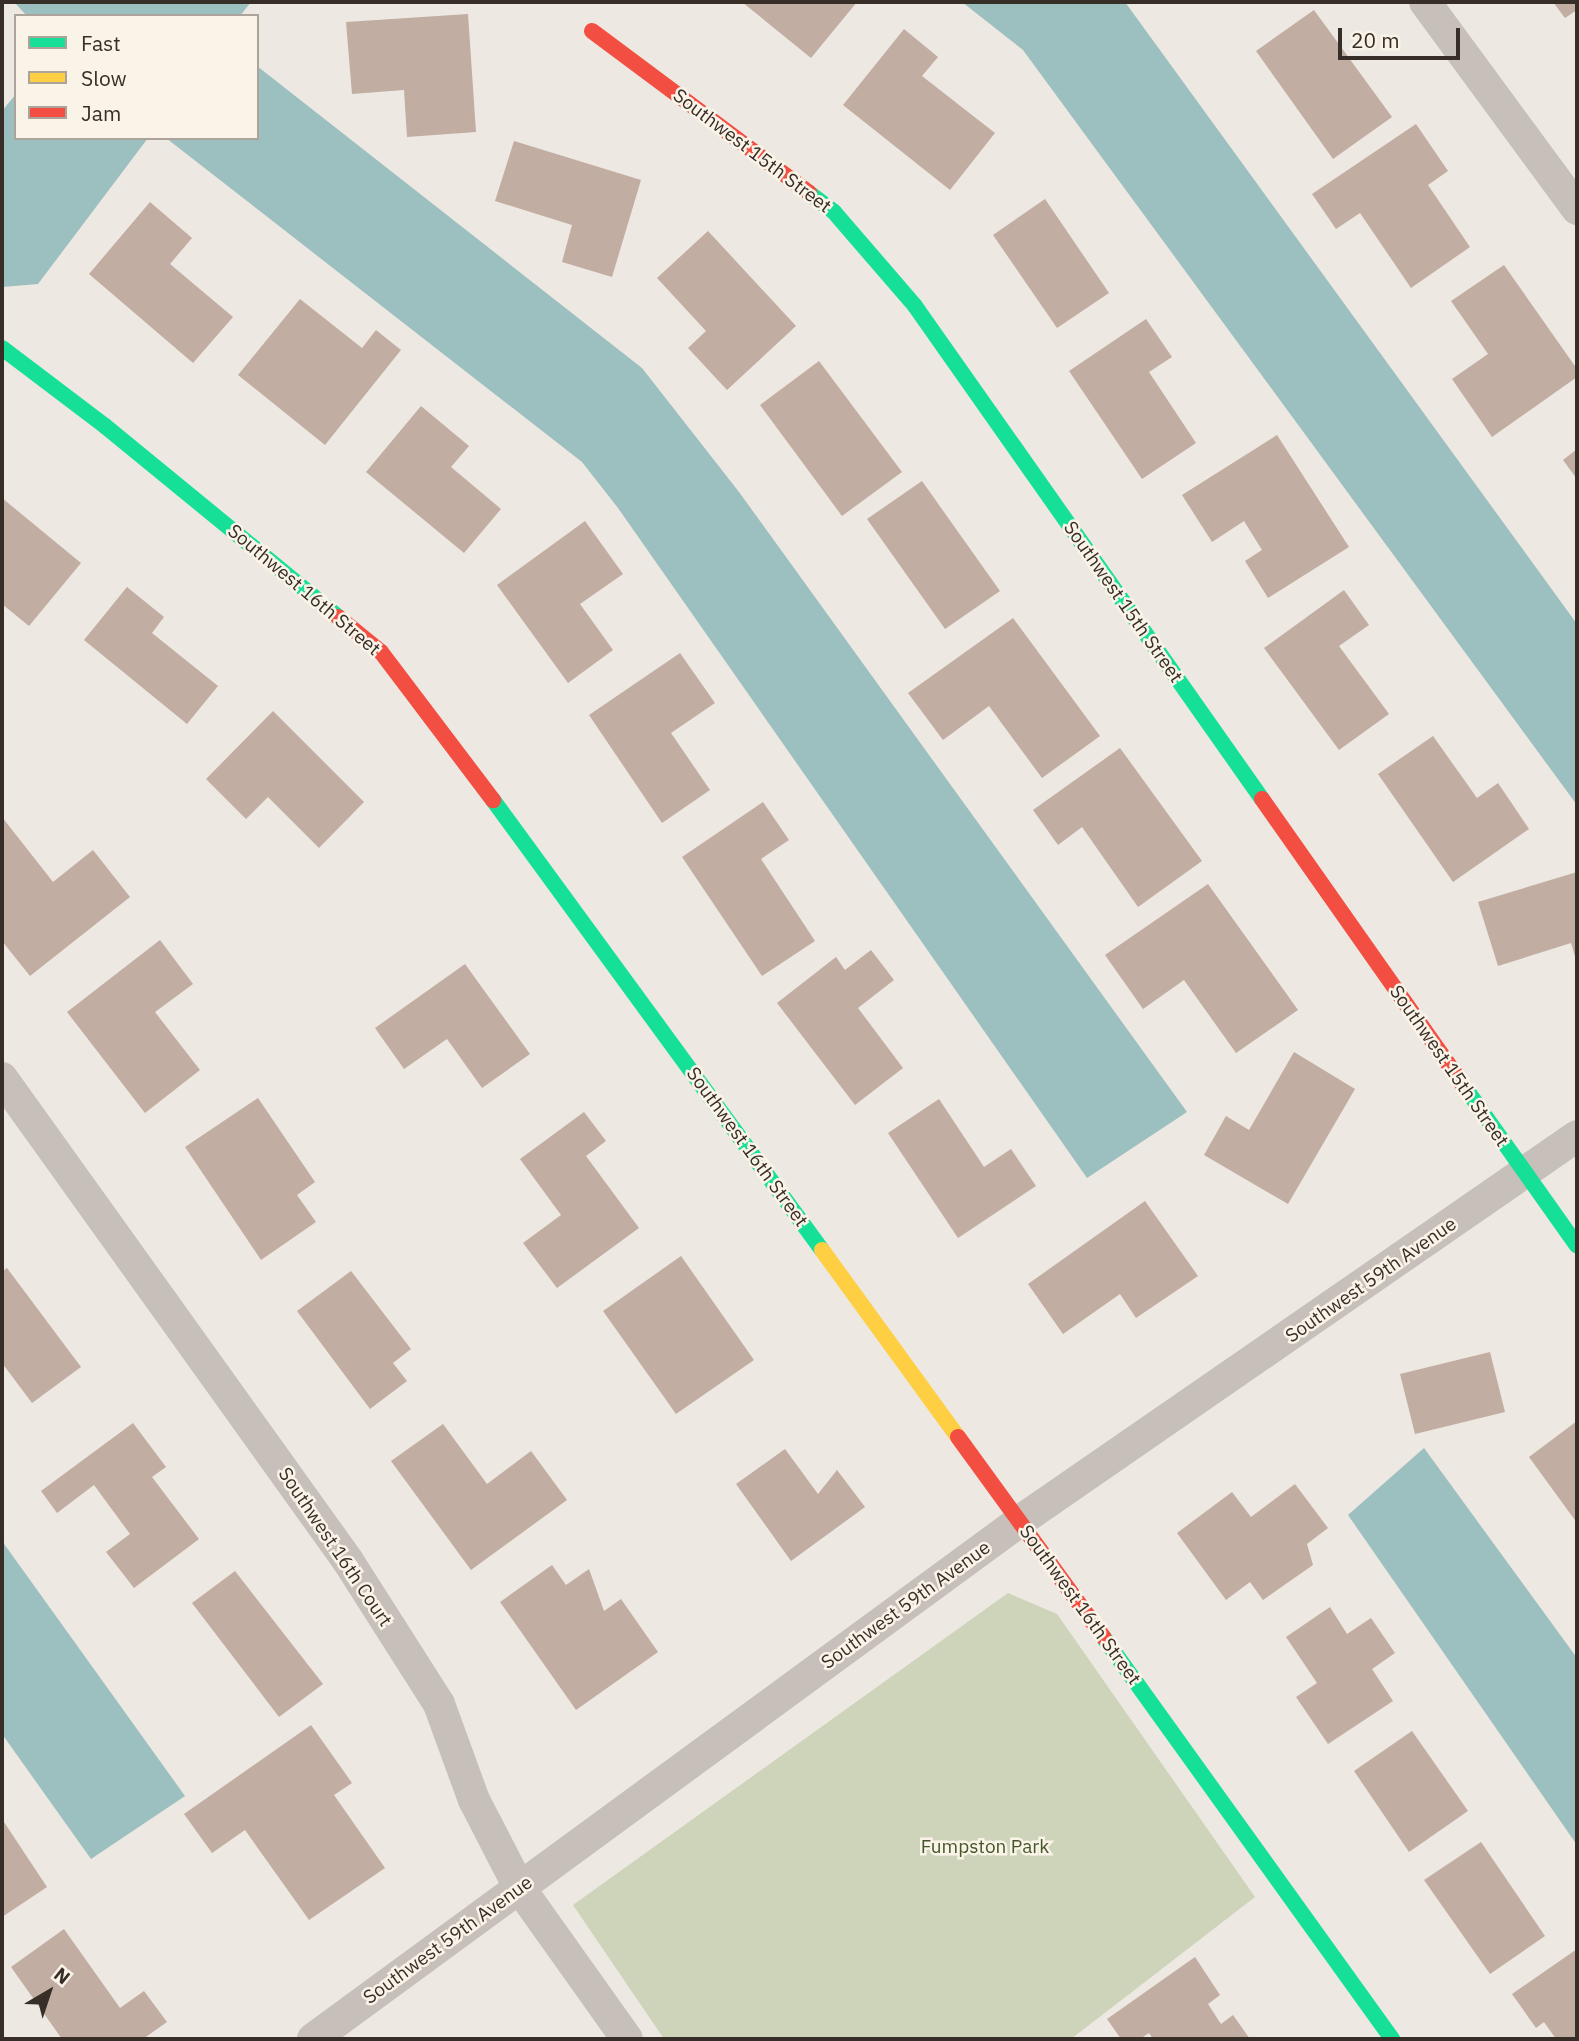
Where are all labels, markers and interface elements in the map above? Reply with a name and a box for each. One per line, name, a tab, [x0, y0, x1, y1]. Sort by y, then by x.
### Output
legend	[14, 14, 259, 140]
scale bar	[1341, 14, 1464, 58]
text: 20 m	[1351, 26, 1400, 54]
text: Fast	[81, 29, 121, 57]
text: Slow	[81, 64, 127, 92]
street label: Southwest 15th Street	[669, 84, 835, 218]
text: Jam	[81, 99, 121, 127]
street label: Southwest 15th Street	[1059, 517, 1187, 687]
street label: Southwest 16th Street	[223, 520, 385, 660]
street label: Southwest 15th Street	[1385, 981, 1513, 1151]
street label: Southwest 16th Street	[681, 1063, 813, 1231]
street label: Southwest 59th Avenue	[1281, 1212, 1461, 1348]
street label: Southwest 16th Court	[273, 1463, 397, 1631]
street label: Southwest 16th Street	[1014, 1521, 1146, 1689]
street label: Southwest 59th Avenue	[817, 1536, 995, 1674]
park label: Fumpston Park	[921, 1836, 1049, 1858]
street label: Southwest 59th Avenue	[359, 1871, 537, 2009]
north arrow	[14, 1957, 84, 2027]
text: N	[49, 1962, 75, 1989]

